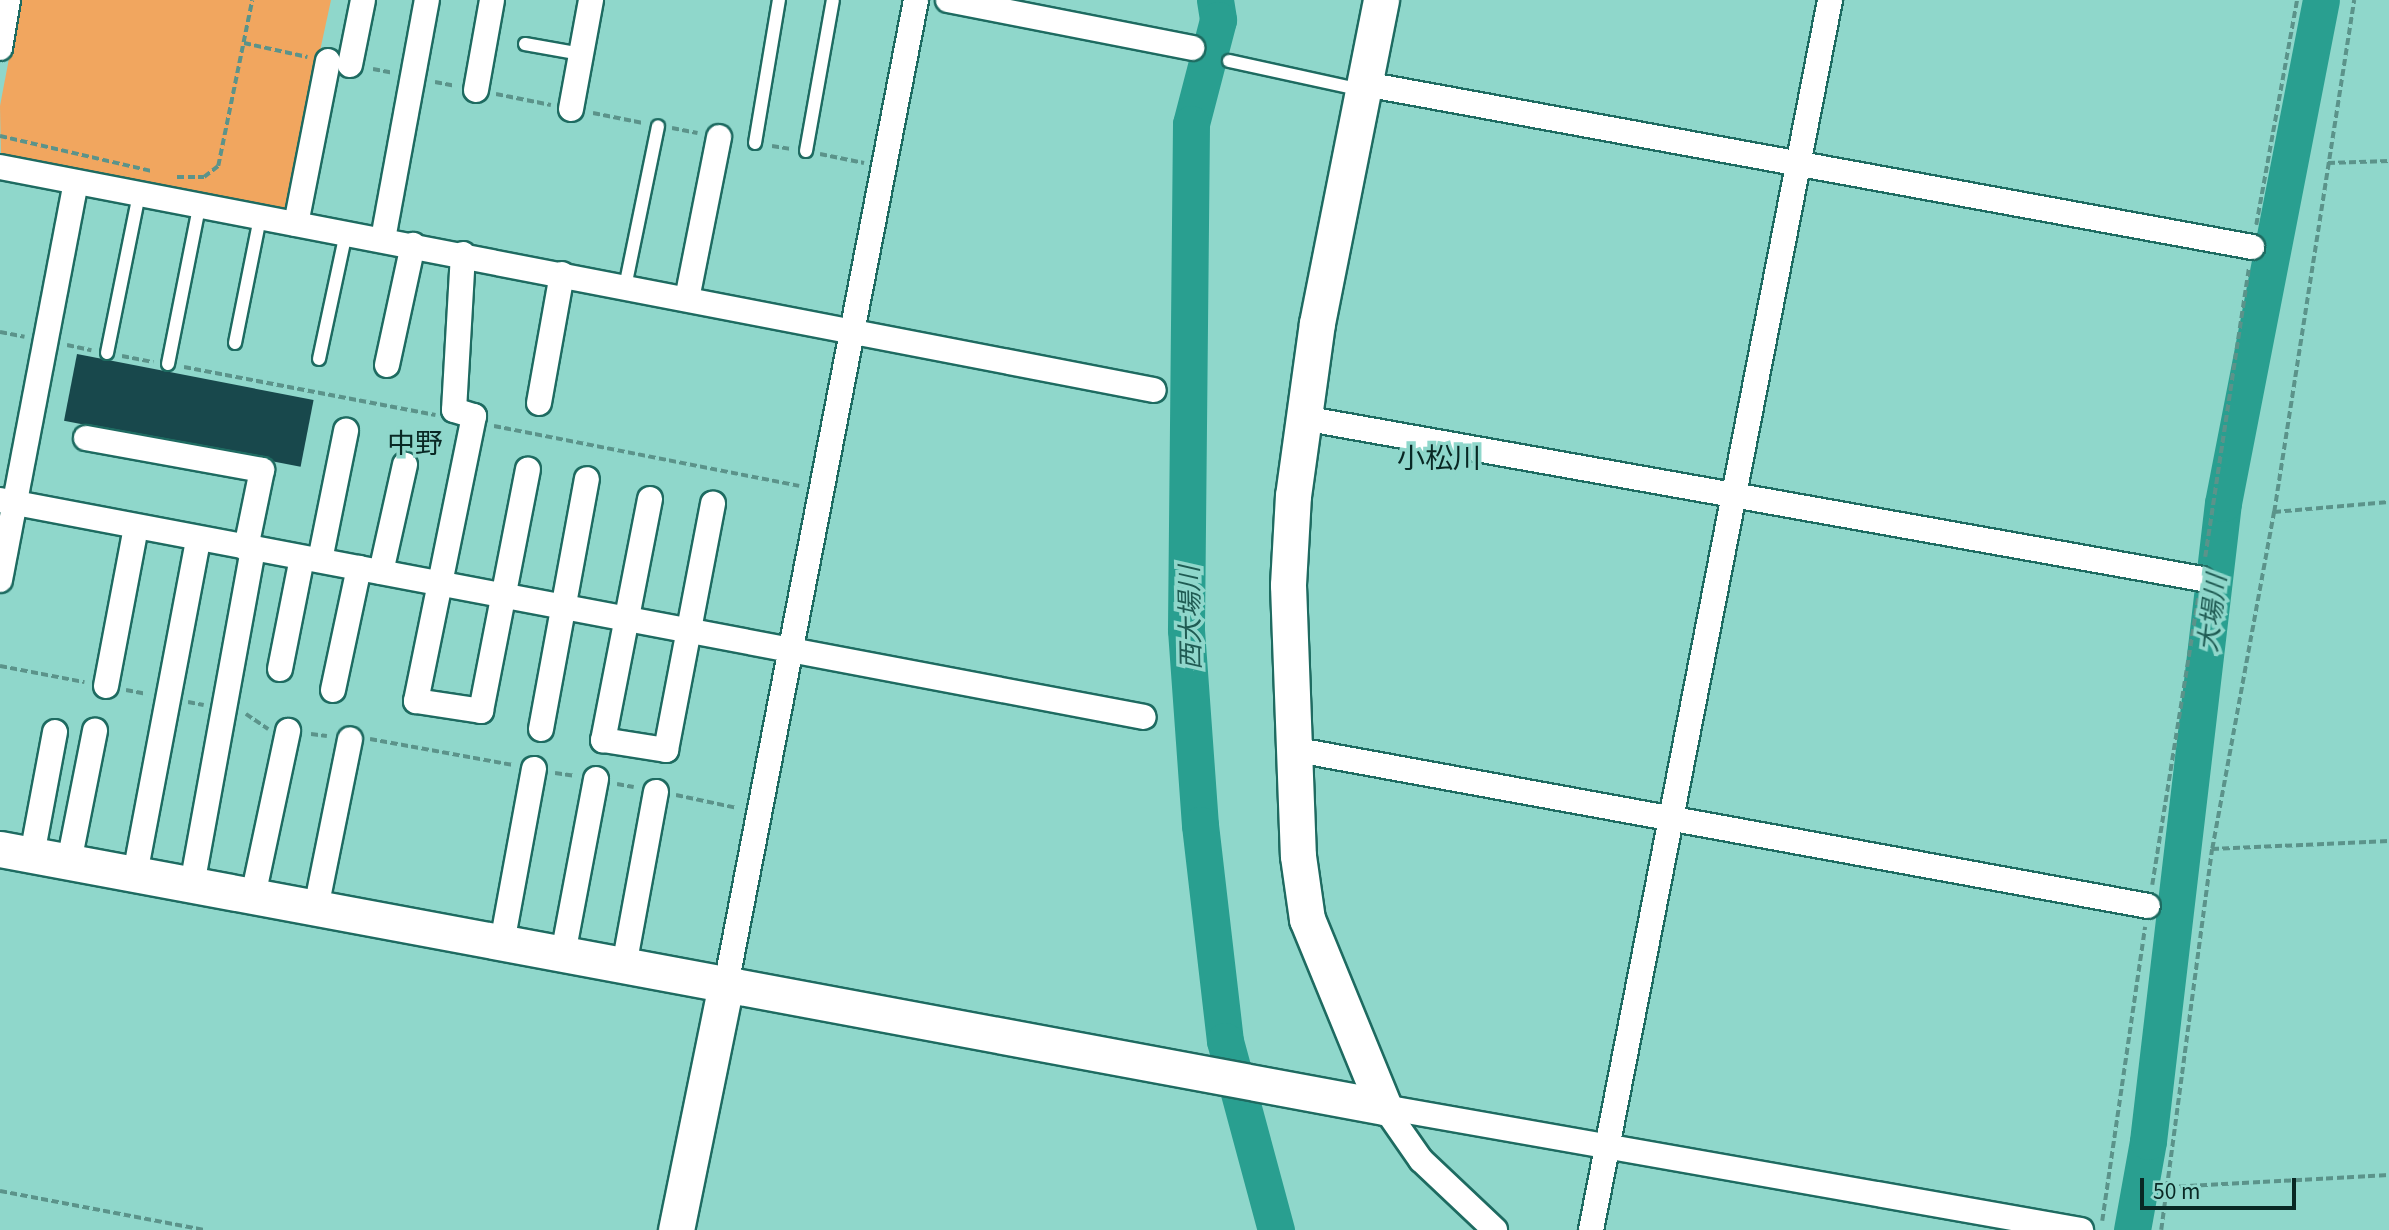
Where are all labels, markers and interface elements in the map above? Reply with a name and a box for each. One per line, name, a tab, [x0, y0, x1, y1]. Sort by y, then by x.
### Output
district label: 中野	[387, 424, 443, 458]
district label: 小松川	[1397, 439, 1481, 473]
water label: 西大場川	[1171, 566, 1205, 670]
water label: 大場川	[2190, 572, 2230, 654]
scale bar	[2144, 1164, 2300, 1208]
text: 50 m	[2153, 1175, 2200, 1205]

